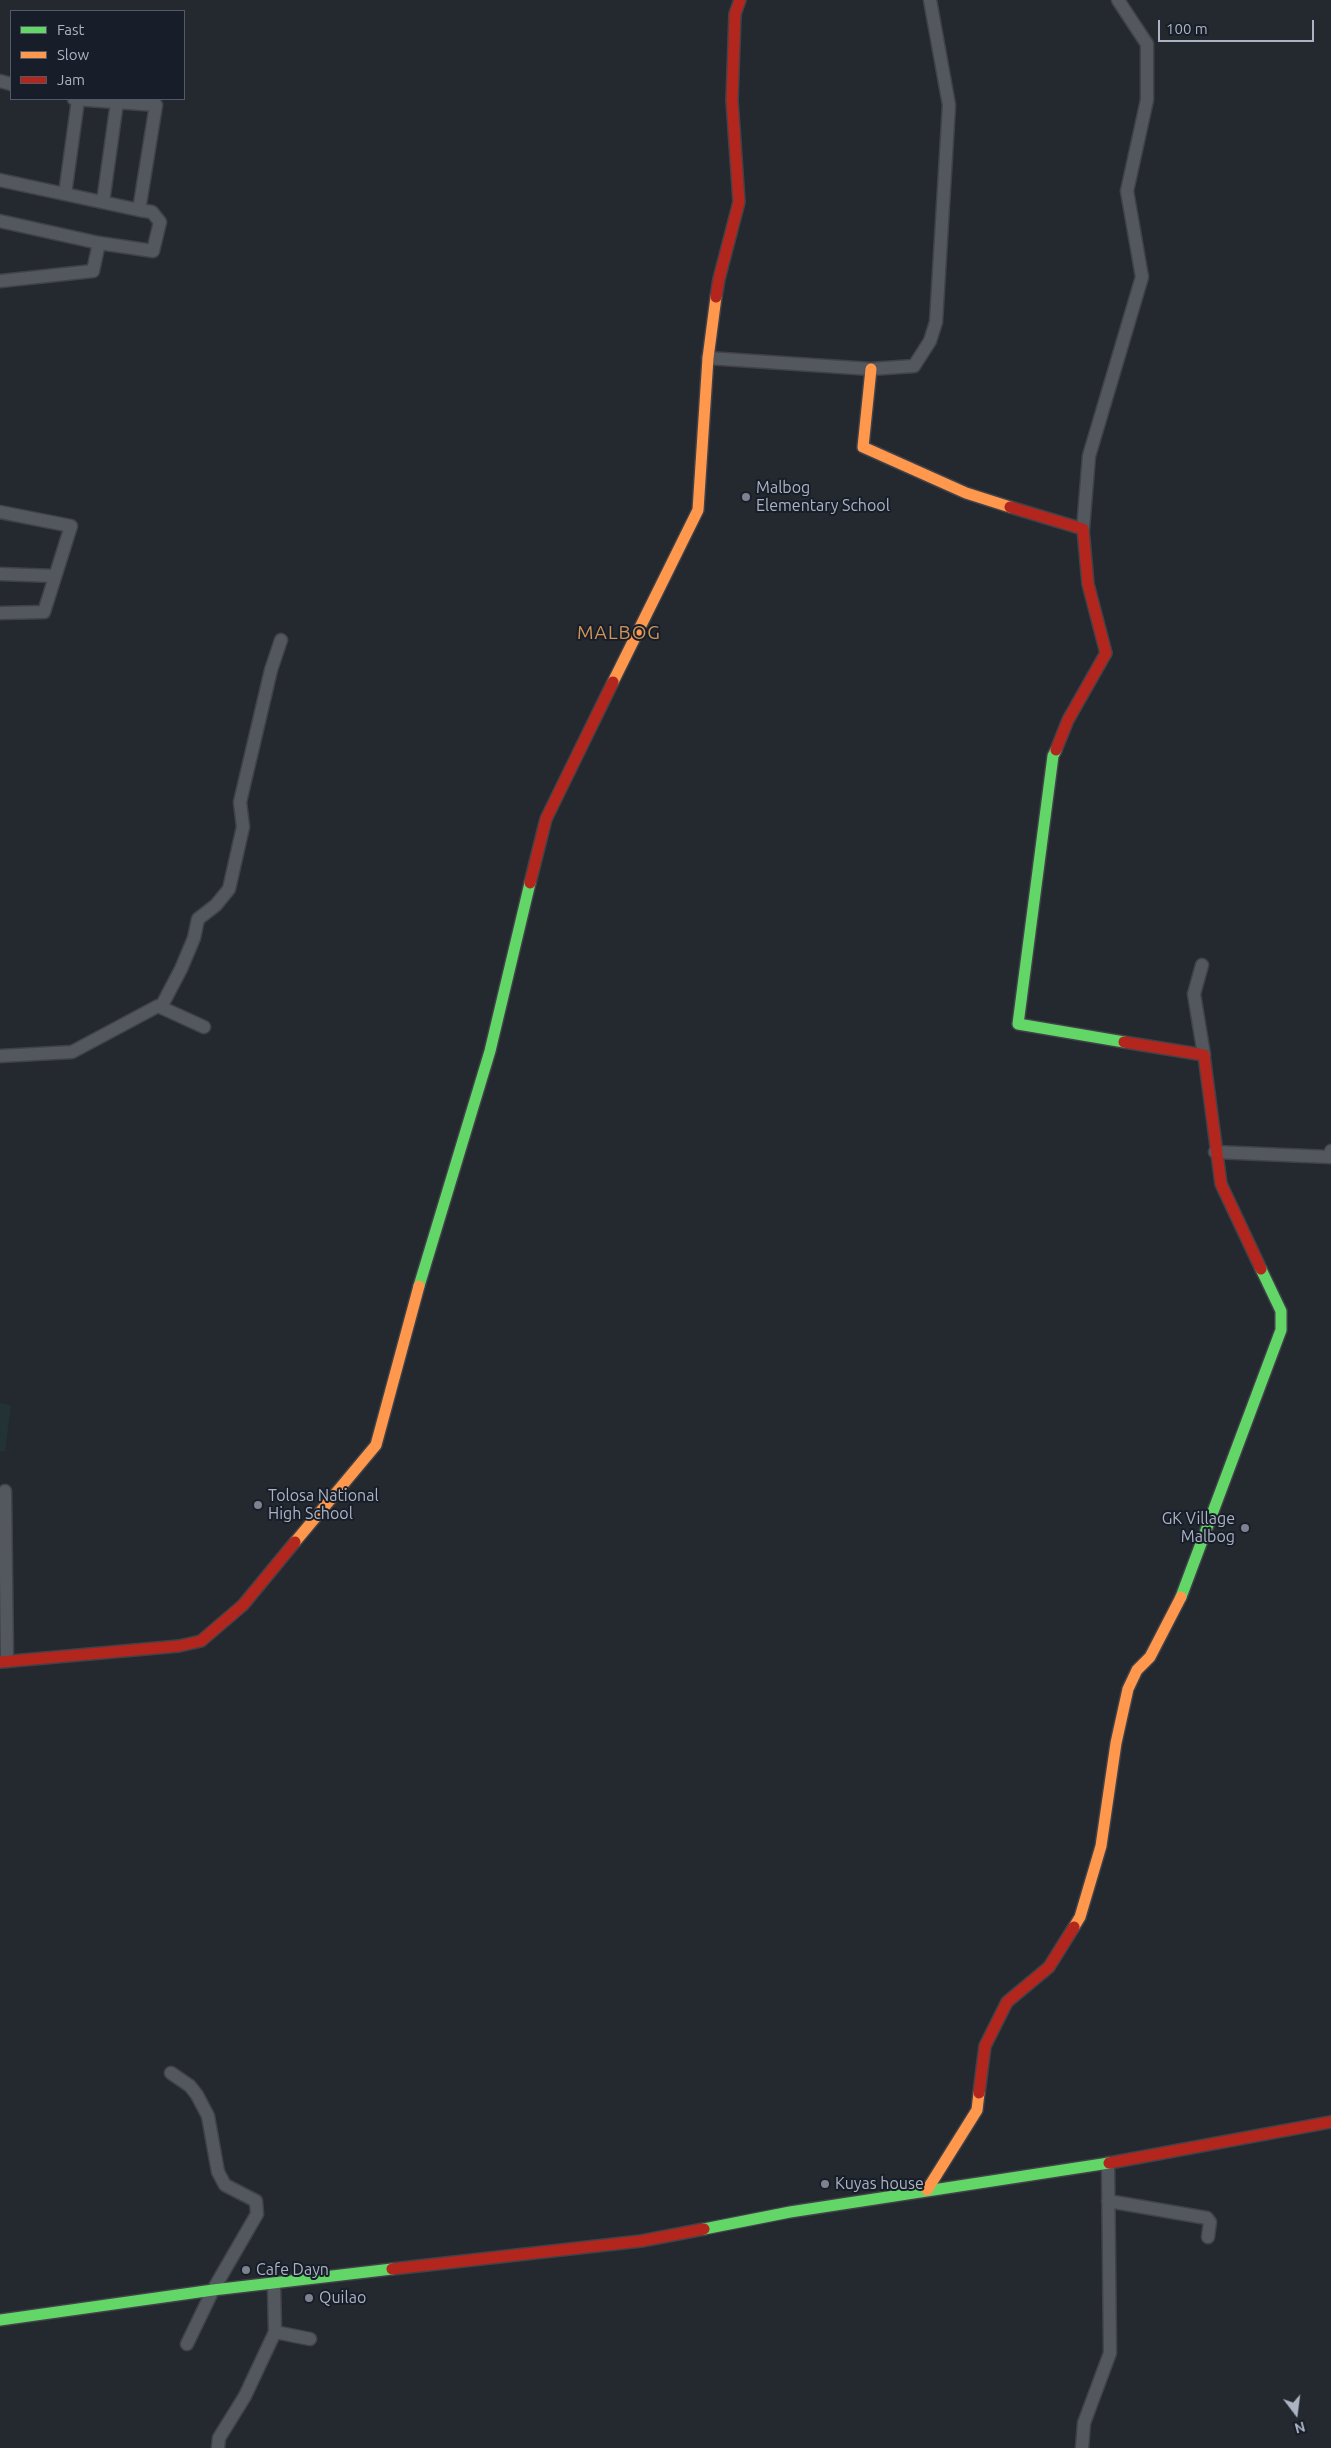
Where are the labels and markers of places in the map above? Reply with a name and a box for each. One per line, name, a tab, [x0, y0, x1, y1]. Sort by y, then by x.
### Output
place label: Malbog Elementary School	[756, 478, 890, 516]
marker: Malbog Elementary School	[740, 491, 752, 503]
place label: Tolosa National High School	[268, 1486, 379, 1524]
marker: Tolosa National High School	[252, 1499, 264, 1511]
place label: GK Village Malbog	[1162, 1509, 1235, 1547]
marker: GK Village Malbog	[1239, 1522, 1251, 1534]
place label: Kuyas house	[835, 2174, 924, 2194]
marker: Kuyas house	[819, 2178, 831, 2190]
place label: Cafe Dayn	[256, 2260, 329, 2280]
marker: Cafe Dayn	[240, 2264, 252, 2276]
place label: Quilao	[319, 2288, 366, 2308]
marker: Quilao	[303, 2292, 315, 2304]

